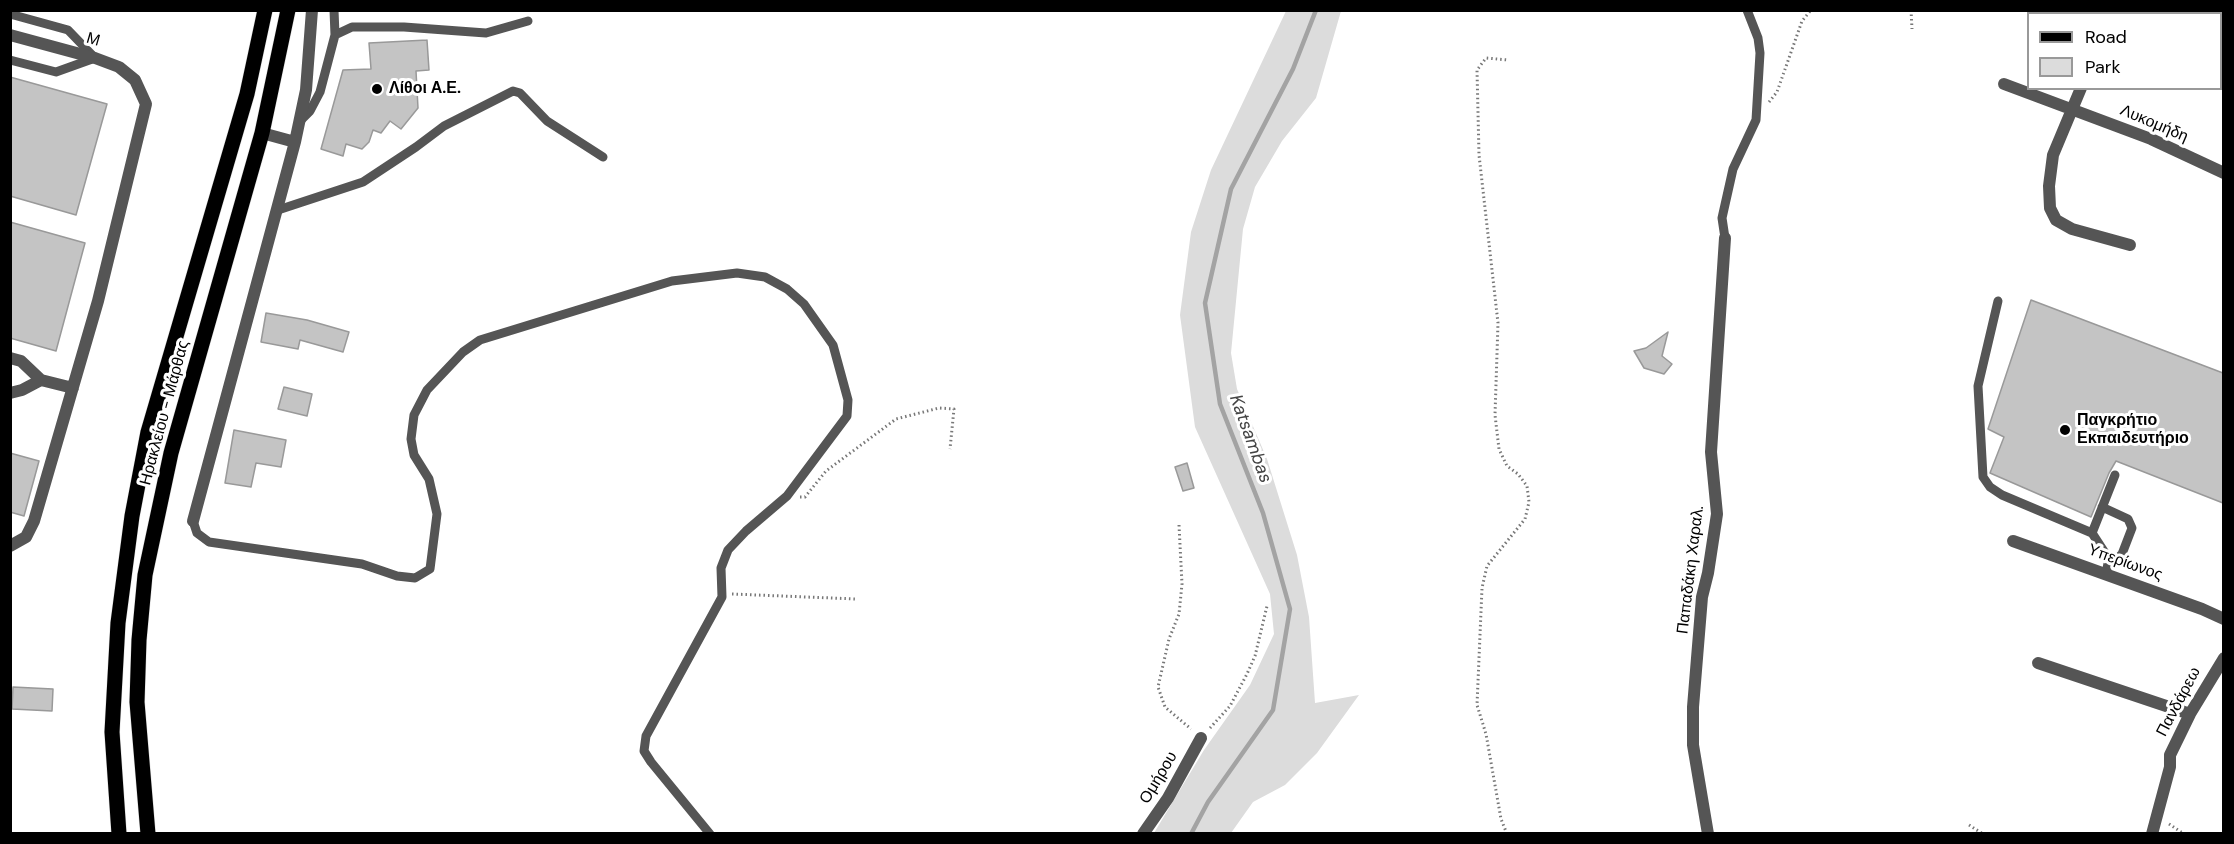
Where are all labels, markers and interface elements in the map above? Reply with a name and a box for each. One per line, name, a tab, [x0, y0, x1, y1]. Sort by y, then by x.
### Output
legend	[2027, 12, 2222, 90]
text: Road	[2085, 25, 2127, 49]
street label: Μ	[84, 29, 102, 51]
text: Park	[2085, 55, 2121, 79]
place label: Λίθοι Α.Ε.	[389, 79, 461, 99]
marker: Λίθοι Α.Ε.	[370, 82, 384, 96]
street label: Λυκομήδη	[2117, 101, 2191, 147]
street label: Ηρακλείου - Μάρθας	[136, 339, 194, 487]
water label: Katsambas	[1224, 392, 1276, 486]
place label: Παγκρήτιο Εκπαιδευτήριο	[2077, 411, 2189, 449]
marker: Παγκρήτιο Εκπαιδευτήριο	[2058, 423, 2072, 437]
street label: Παπαδάκη Χαραλ.	[1674, 505, 1708, 635]
street label: Υπερίωνος	[2085, 541, 2165, 585]
street label: Πανδάρεω	[2153, 664, 2205, 740]
street label: Ομήρου	[1136, 748, 1182, 808]

